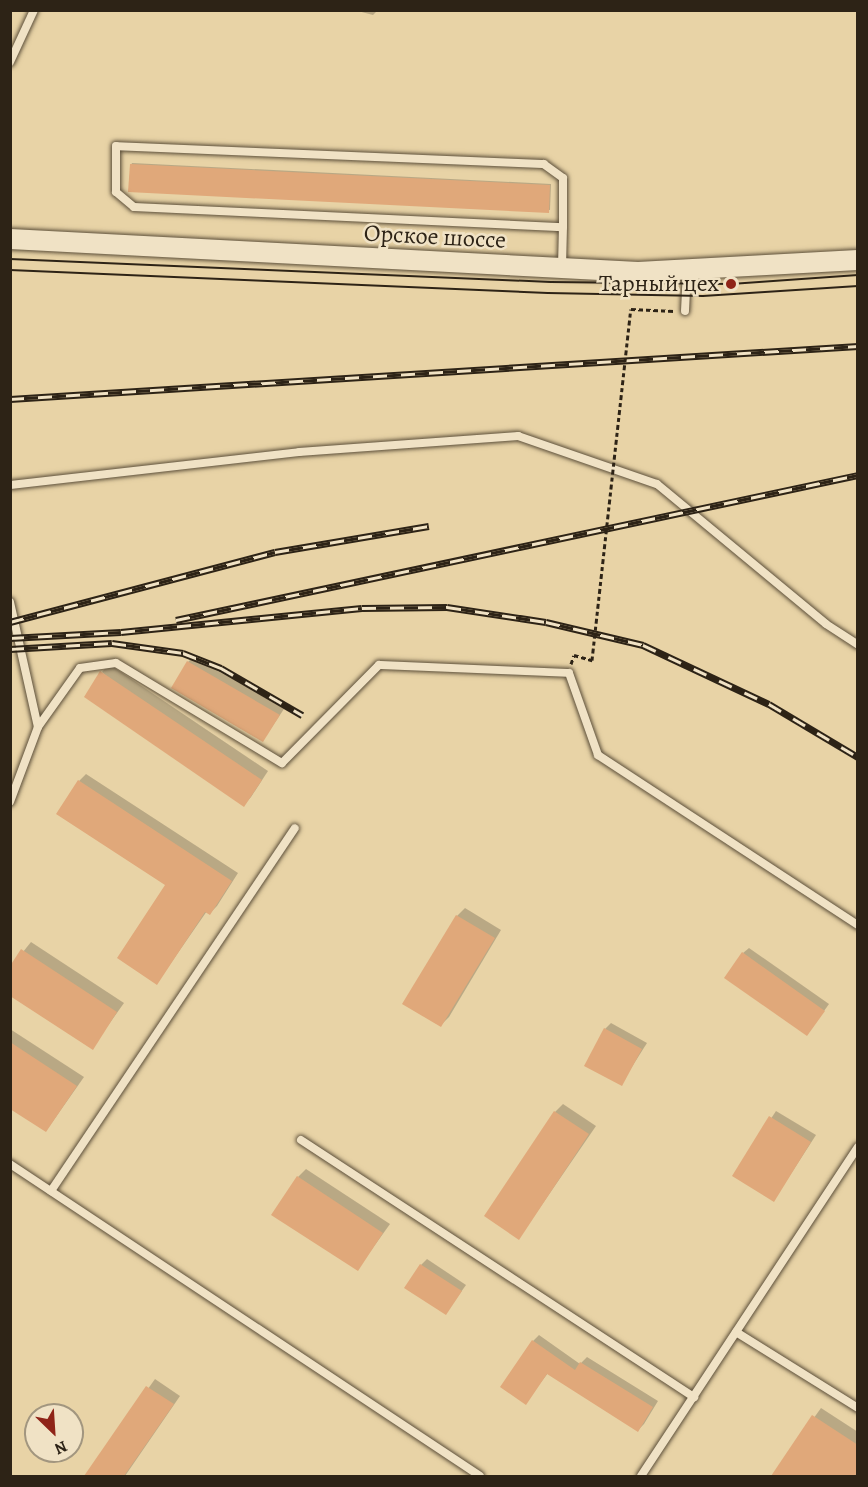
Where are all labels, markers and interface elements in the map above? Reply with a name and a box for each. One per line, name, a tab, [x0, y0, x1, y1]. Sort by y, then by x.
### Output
street label: Орское шоссе	[363, 219, 507, 255]
place label: Тарный цех	[599, 270, 719, 298]
marker: Тарный цех	[724, 277, 738, 291]
north arrow	[24, 1403, 84, 1463]
text: N	[51, 1435, 71, 1460]

